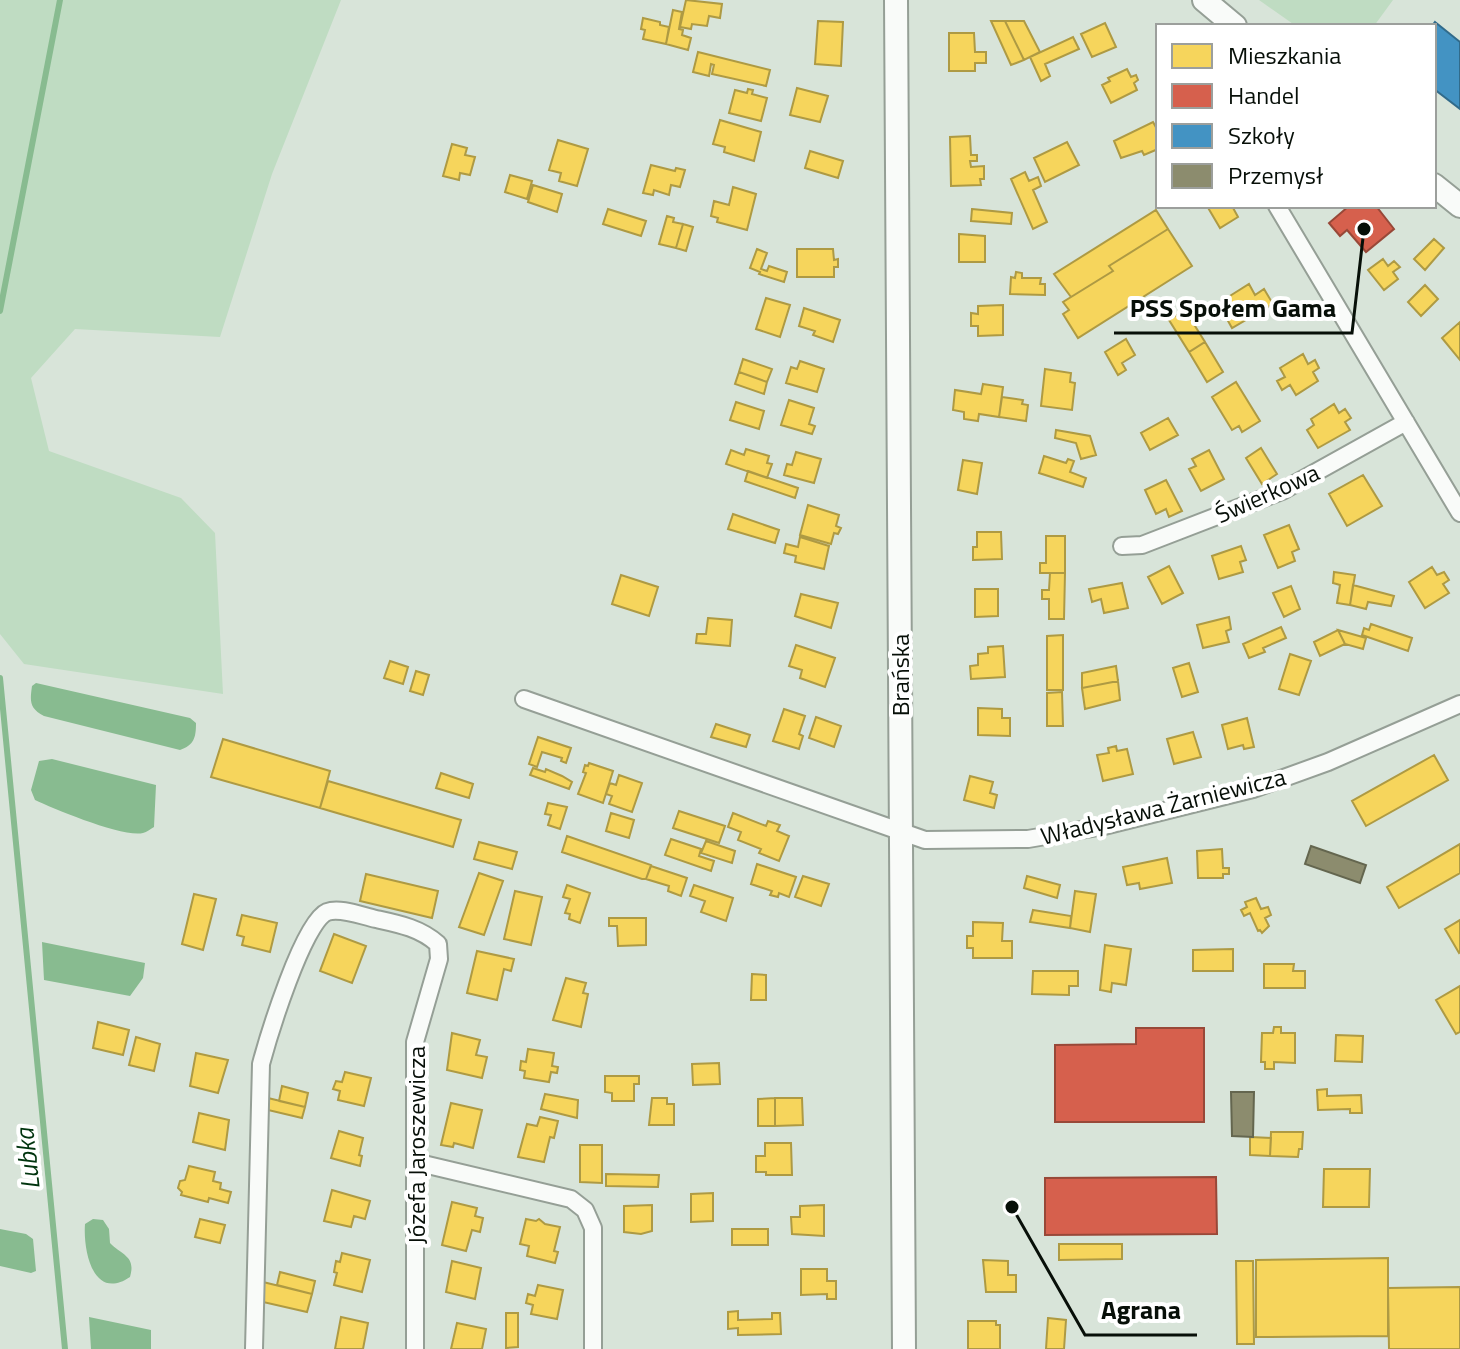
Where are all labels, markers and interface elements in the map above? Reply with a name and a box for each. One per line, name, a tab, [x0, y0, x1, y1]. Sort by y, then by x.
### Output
legend	[1156, 24, 1436, 208]
text: Mieszkania	[1228, 37, 1341, 73]
text: Handel	[1228, 77, 1299, 113]
text: Szkoły	[1228, 117, 1295, 153]
text: Przemysł	[1228, 157, 1324, 193]
callout: PSS Społem Gama	[1114, 283, 1352, 333]
text: PSS Społem Gama	[1130, 288, 1336, 327]
street label: Świerkowa	[1209, 454, 1325, 532]
street label: Brańska	[882, 634, 918, 716]
street label: Władysława Żarniewicza	[1037, 758, 1289, 854]
street label: Józefa Jaroszewicza	[398, 1046, 434, 1244]
water label: Lubka	[4, 1125, 50, 1191]
callout: Agrana	[1085, 1285, 1197, 1335]
text: Agrana	[1101, 1290, 1181, 1329]

